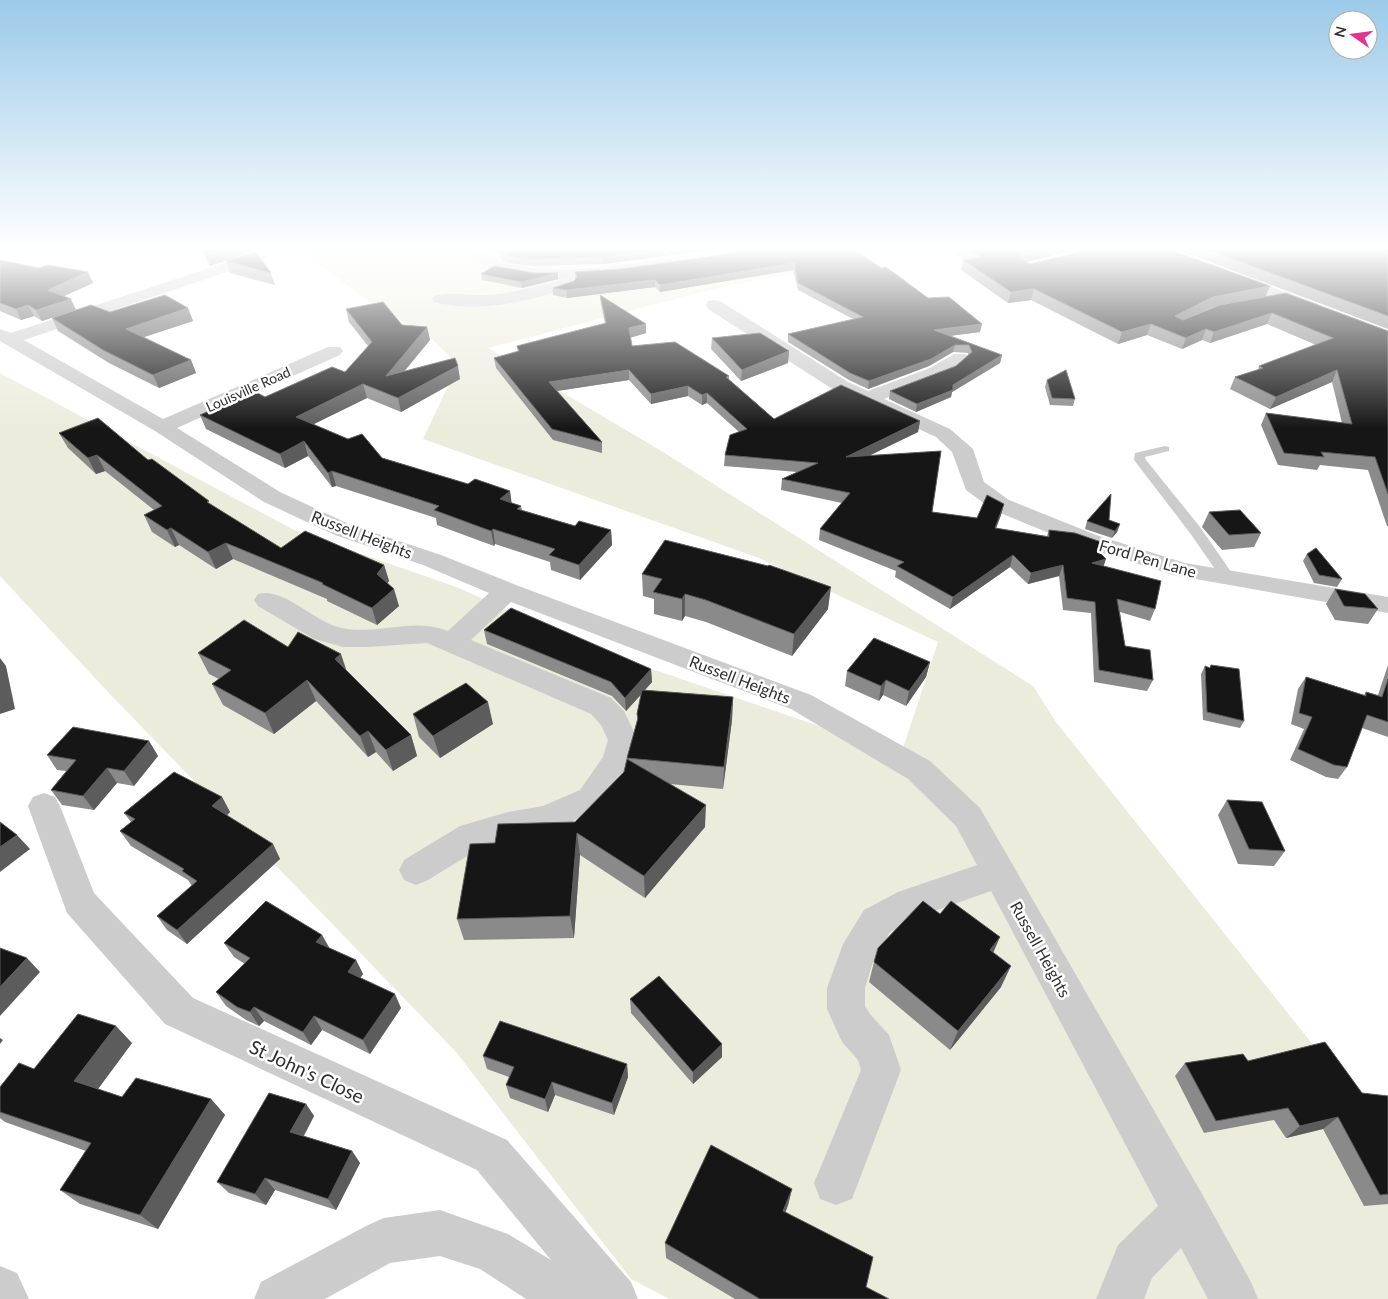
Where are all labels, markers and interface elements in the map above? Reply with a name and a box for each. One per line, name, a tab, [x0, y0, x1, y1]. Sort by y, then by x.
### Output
north arrow	[1328, 10, 1378, 60]
text: N	[1330, 24, 1349, 39]
street label: Louisville Road	[203, 363, 293, 415]
street label: Russell Heights	[309, 506, 415, 562]
street label: Ford Pen Lane	[1097, 535, 1199, 581]
street label: Russell Heights	[687, 651, 793, 707]
street label: Russell Heights	[1007, 898, 1075, 1000]
street label: St John's Close	[246, 1034, 368, 1108]

